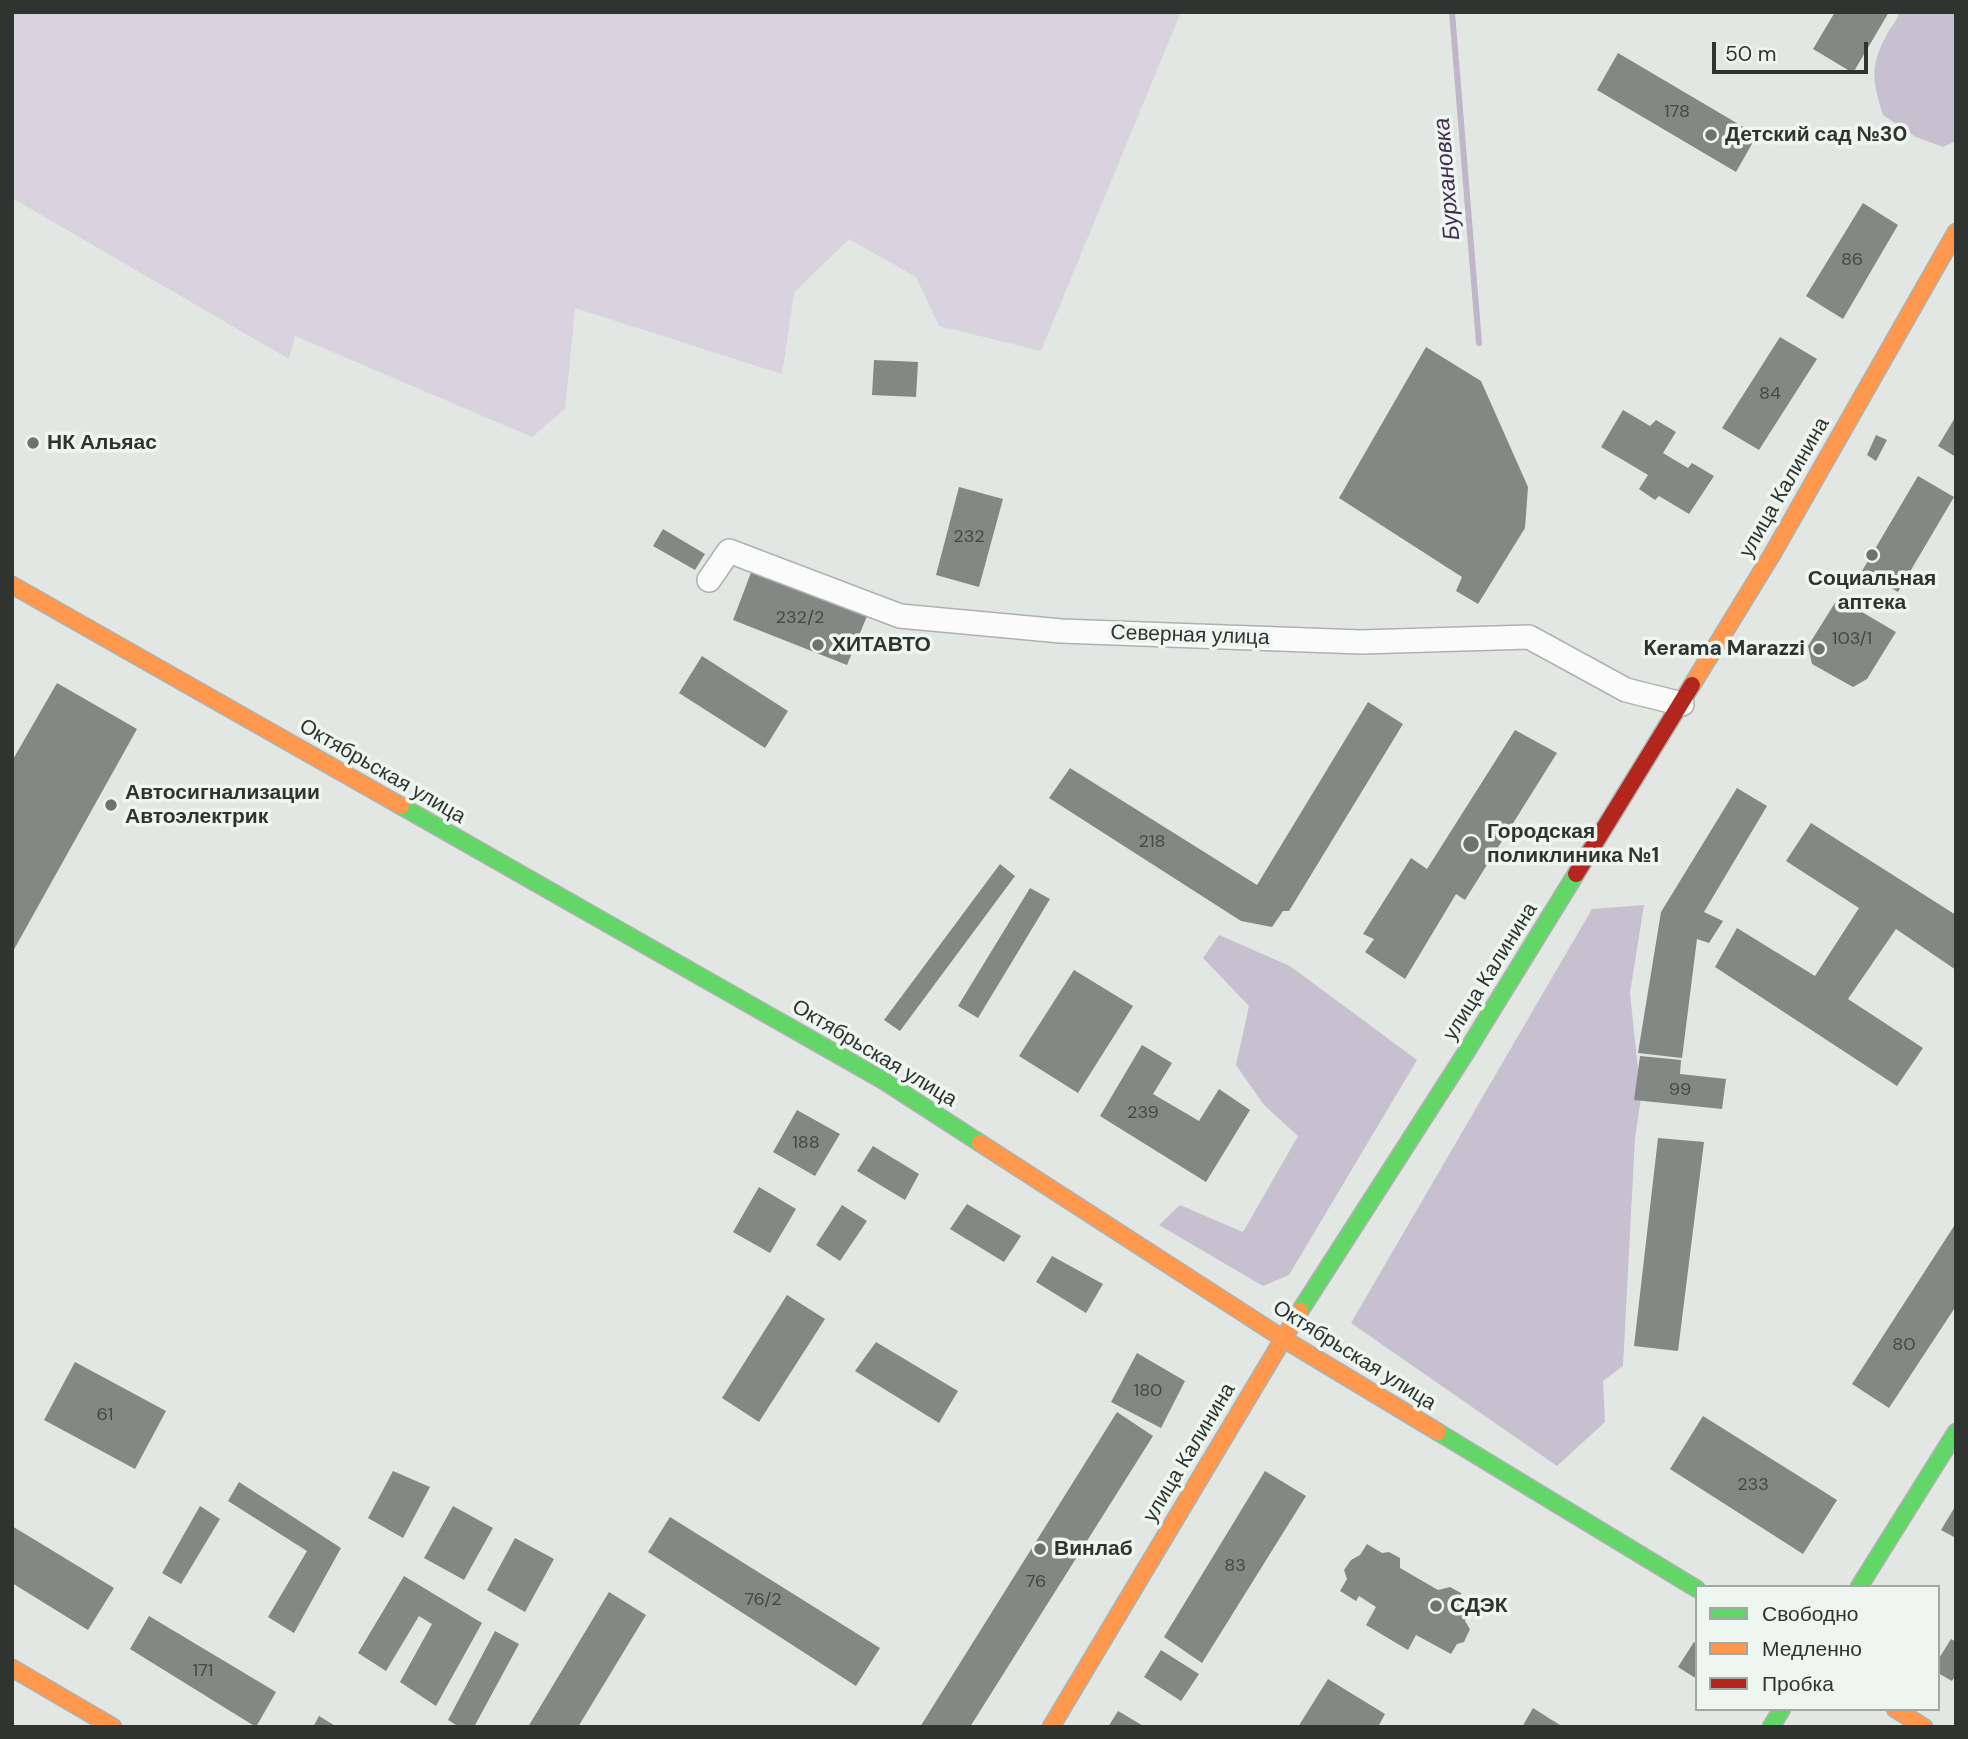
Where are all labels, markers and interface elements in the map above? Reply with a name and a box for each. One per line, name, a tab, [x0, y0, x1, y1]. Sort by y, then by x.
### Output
scale bar	[1716, 28, 1872, 72]
text: 50 m	[1725, 40, 1776, 68]
house number: 178	[1664, 101, 1690, 123]
water label: Бурхановка	[1429, 116, 1467, 242]
place label: Детский сад №30	[1725, 122, 1907, 148]
marker: Детский сад №30	[1703, 127, 1719, 143]
house number: 86	[1841, 249, 1863, 271]
house number: 84	[1759, 383, 1781, 405]
street label: улица Калинина	[1735, 413, 1835, 563]
place label: НК Альяас	[47, 430, 157, 456]
marker: НК Альяас	[25, 435, 41, 451]
house number: 232	[953, 526, 985, 548]
marker: Социальная аптека	[1864, 547, 1880, 563]
place label: Социальная аптека	[1808, 566, 1936, 616]
house number: 232/2	[776, 607, 824, 629]
street label: Северная улица	[1110, 621, 1270, 651]
house number: 103/1	[1832, 628, 1872, 650]
place label: ХИТАВТО	[832, 632, 931, 658]
place label: Kerama Marazzi	[1644, 636, 1805, 662]
marker: ХИТАВТО	[810, 637, 826, 653]
marker: Kerama Marazzi	[1811, 641, 1827, 657]
street label: Октябрьская улица	[294, 714, 470, 830]
place label: Автосигнализации Автоэлектрик	[125, 780, 320, 830]
marker: Автосигнализации Автоэлектрик	[103, 797, 119, 813]
place label: Городская поликлиника №1	[1487, 819, 1659, 869]
house number: 218	[1139, 831, 1165, 853]
marker: Городская поликлиника №1	[1461, 834, 1481, 854]
street label: улица Калинина	[1438, 898, 1544, 1046]
street label: Октябрьская улица	[787, 995, 961, 1113]
house number: 99	[1669, 1079, 1691, 1101]
house number: 239	[1127, 1102, 1159, 1124]
house number: 188	[792, 1132, 820, 1154]
street label: Октябрьская улица	[1268, 1296, 1440, 1416]
house number: 80	[1892, 1334, 1916, 1356]
street label: улица Калинина	[1139, 1379, 1241, 1527]
house number: 180	[1134, 1380, 1162, 1402]
house number: 61	[97, 1404, 113, 1426]
house number: 233	[1737, 1474, 1769, 1496]
place label: Винлаб	[1054, 1536, 1133, 1562]
marker: Винлаб	[1032, 1541, 1048, 1557]
house number: 83	[1224, 1555, 1246, 1577]
house number: 76	[1026, 1571, 1046, 1593]
legend	[1695, 1585, 1940, 1711]
house number: 76/2	[744, 1589, 782, 1611]
place label: СДЭК	[1450, 1593, 1508, 1619]
marker: СДЭК	[1428, 1598, 1444, 1614]
text: Свободно	[1762, 1600, 1859, 1628]
text: Медленно	[1762, 1635, 1862, 1663]
house number: 171	[193, 1660, 213, 1682]
text: Пробка	[1762, 1670, 1834, 1698]

